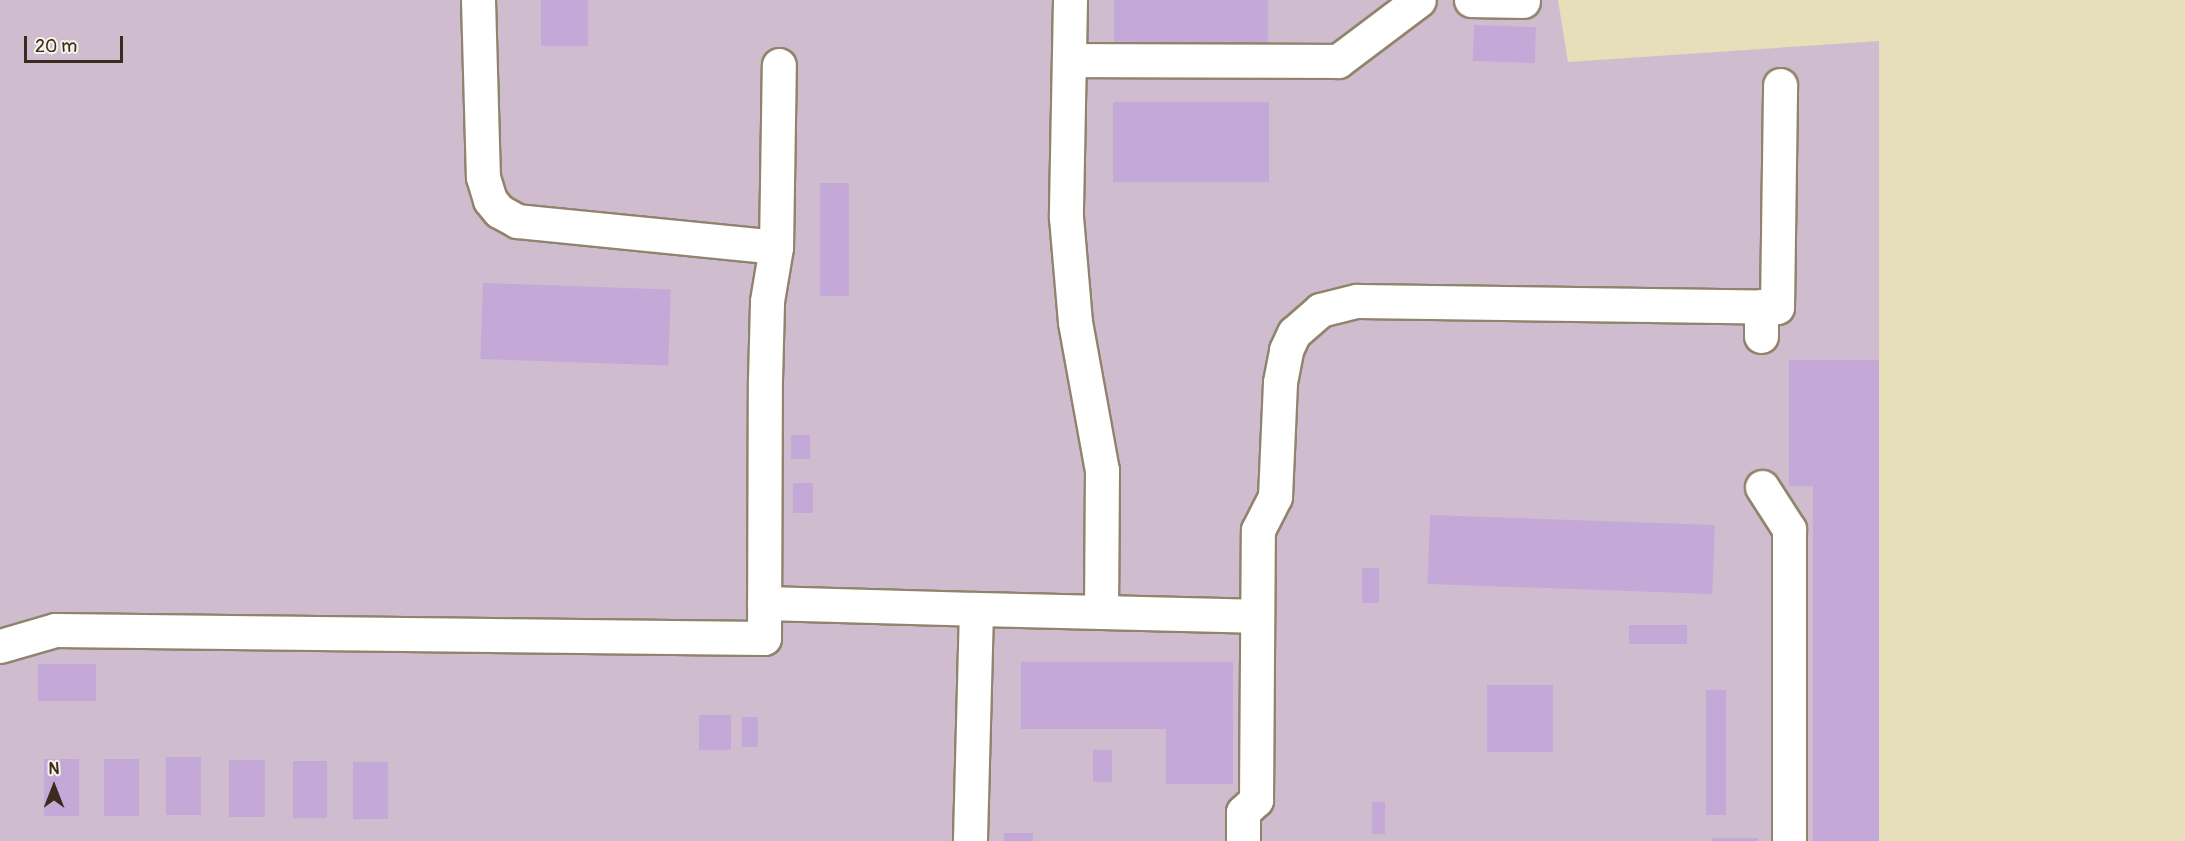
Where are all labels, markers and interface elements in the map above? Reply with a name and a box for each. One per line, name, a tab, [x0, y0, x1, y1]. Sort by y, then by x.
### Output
scale bar	[27, 24, 126, 62]
text: 20 m	[35, 35, 77, 58]
north arrow	[24, 757, 84, 817]
text: N	[49, 759, 59, 779]

